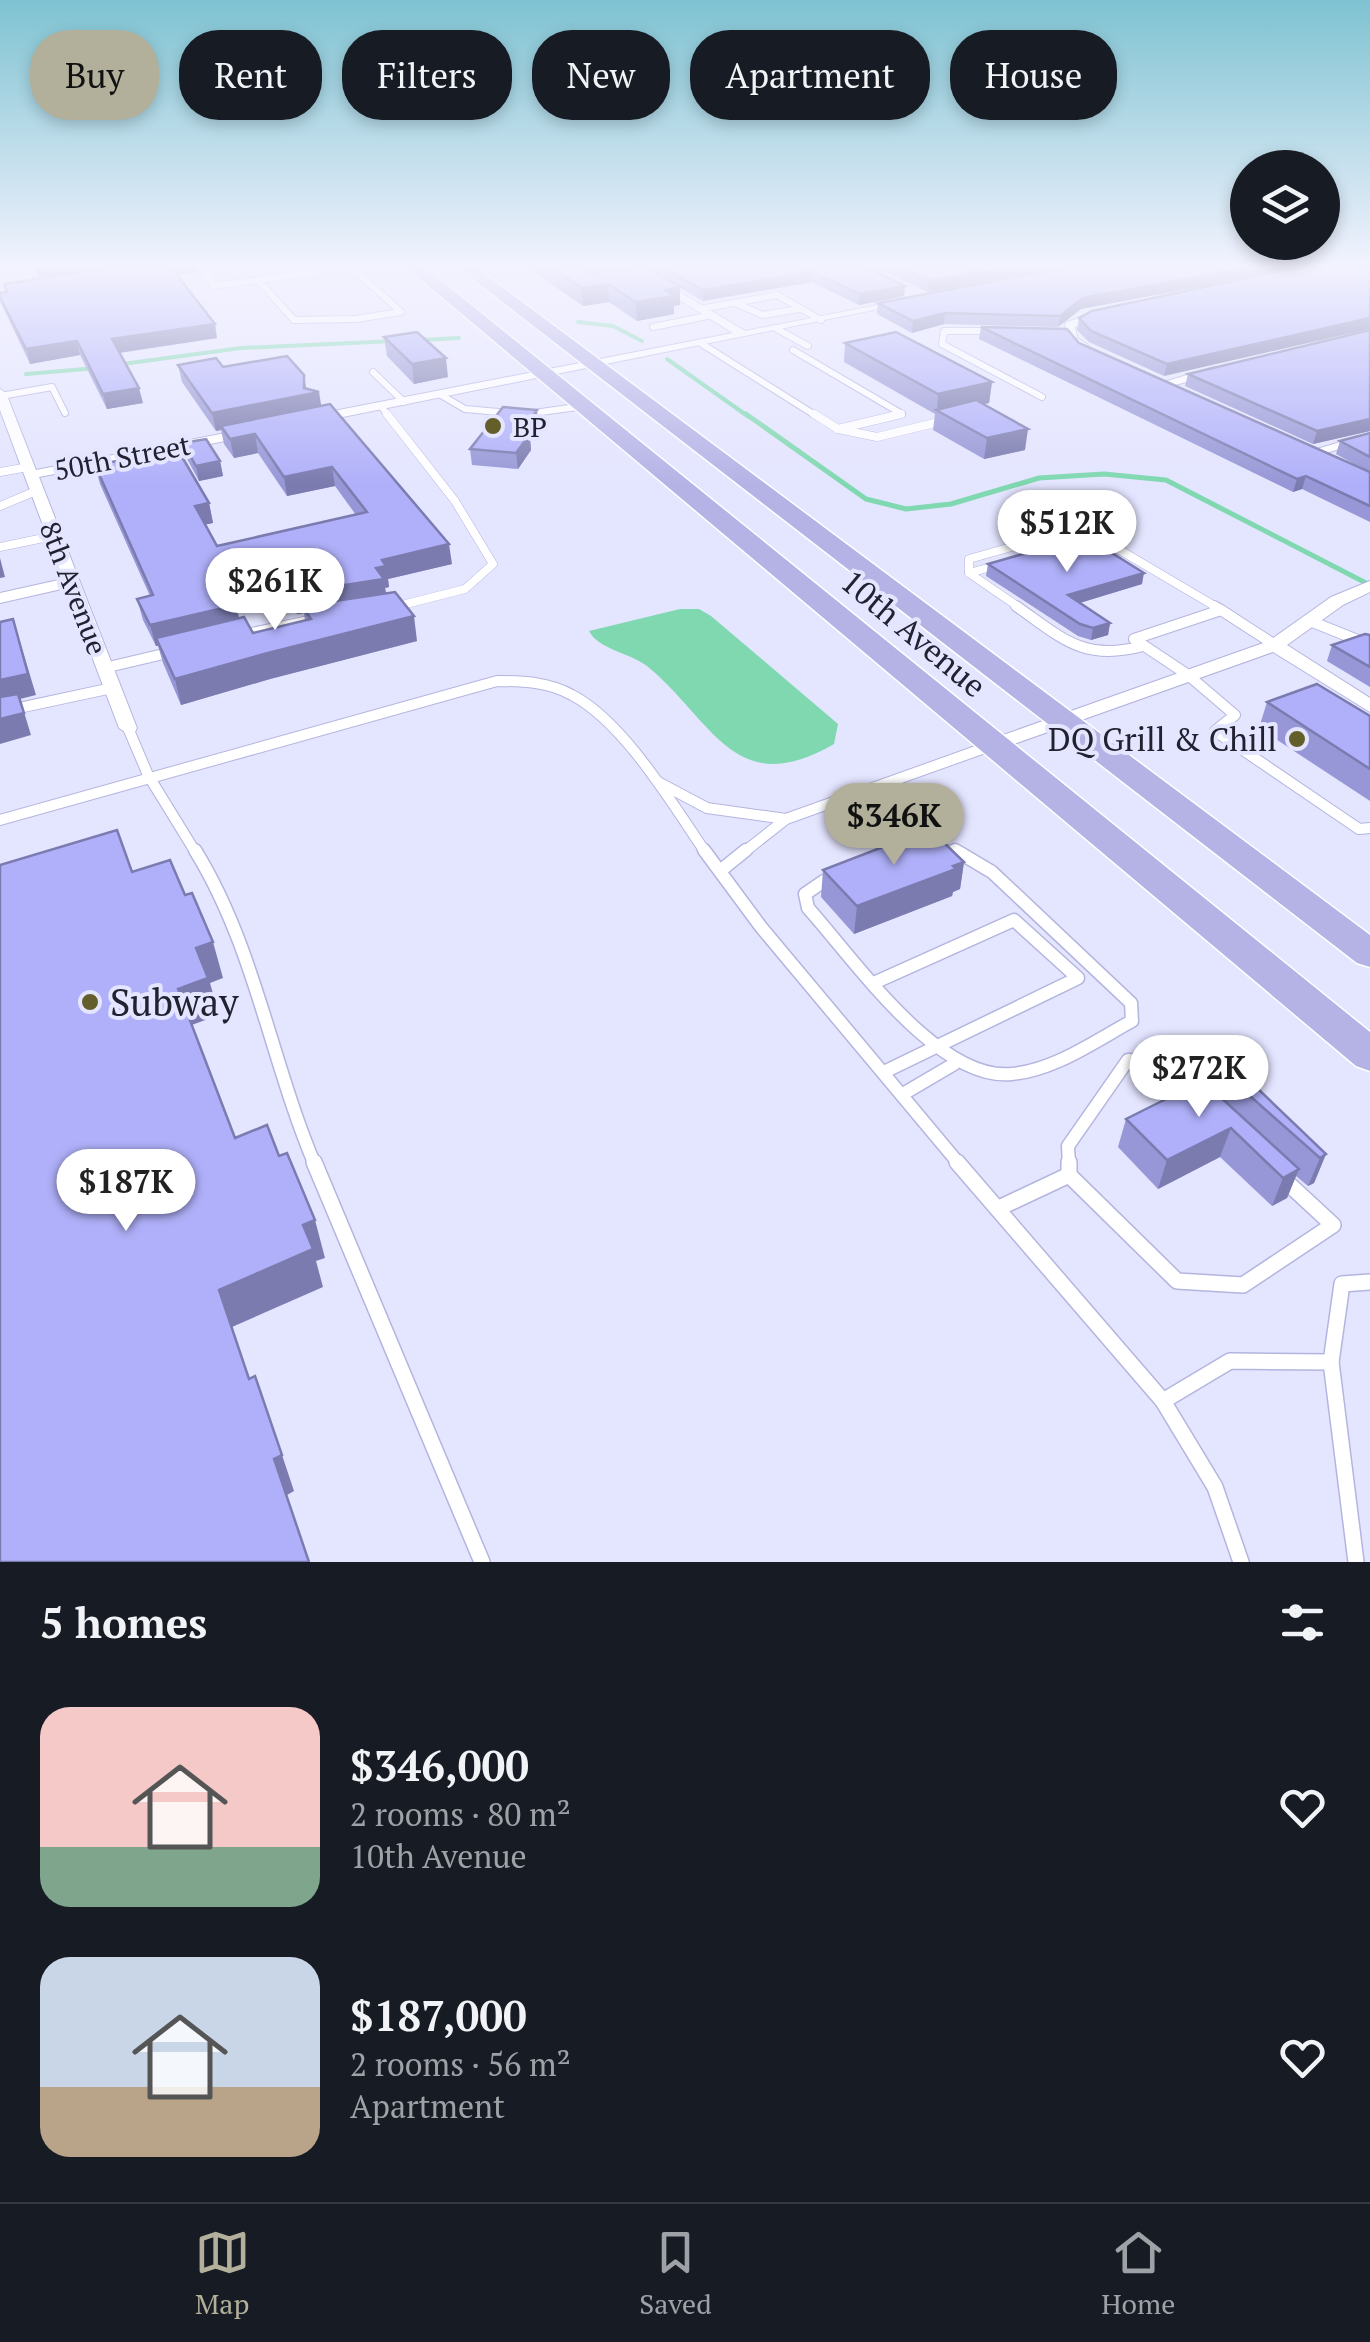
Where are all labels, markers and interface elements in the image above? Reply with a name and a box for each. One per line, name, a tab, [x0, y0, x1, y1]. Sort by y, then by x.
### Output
chip: Buy	[30, 30, 159, 120]
chip: Rent	[179, 30, 322, 120]
chip: Filters	[342, 30, 512, 120]
chip: New	[532, 30, 670, 120]
chip: Apartment	[690, 30, 930, 120]
chip: House	[950, 30, 1117, 120]
map controls	[1230, 150, 1340, 260]
button: layers	[1230, 150, 1340, 260]
place label: BP	[513, 408, 547, 445]
marker: BP	[482, 415, 504, 437]
street label: 50th Street	[51, 426, 194, 488]
pin: $512K	[997, 490, 1137, 575]
text: $512K	[1019, 501, 1115, 543]
street label: 8th Avenue	[32, 516, 116, 660]
pin: $261K	[205, 548, 345, 633]
text: $261K	[227, 559, 323, 601]
street label: 10th Avenue	[833, 560, 995, 706]
place label: DQ Grill & Chill	[1048, 718, 1277, 760]
marker: DQ Grill & Chill	[1286, 728, 1308, 750]
pin: $346K	[824, 783, 964, 868]
text: $346K	[846, 794, 942, 836]
place label: Subway	[110, 977, 239, 1027]
marker: Subway	[79, 991, 101, 1013]
pin: $272K	[1129, 1035, 1269, 1120]
text: $272K	[1151, 1046, 1247, 1088]
pin: $187K	[56, 1149, 196, 1234]
text: $187K	[78, 1160, 174, 1202]
text: 5 homes	[40, 1594, 207, 1650]
icon: filters	[1275, 1595, 1330, 1650]
text: $346,000	[350, 1737, 529, 1793]
icon: home	[120, 1747, 240, 1867]
icon: heart	[1275, 1780, 1330, 1835]
text: 2 rooms · 80 m²	[350, 1793, 571, 1835]
text: 10th Avenue	[350, 1835, 527, 1877]
text: $187,000	[350, 1987, 527, 2043]
icon: home	[120, 1997, 240, 2117]
icon: heart	[1275, 2030, 1330, 2085]
text: 2 rooms · 56 m²	[350, 2043, 571, 2085]
text: Apartment	[350, 2085, 505, 2127]
tab: Map	[195, 2225, 250, 2322]
tab: Saved	[639, 2225, 712, 2322]
tab: Home	[1101, 2225, 1175, 2322]

